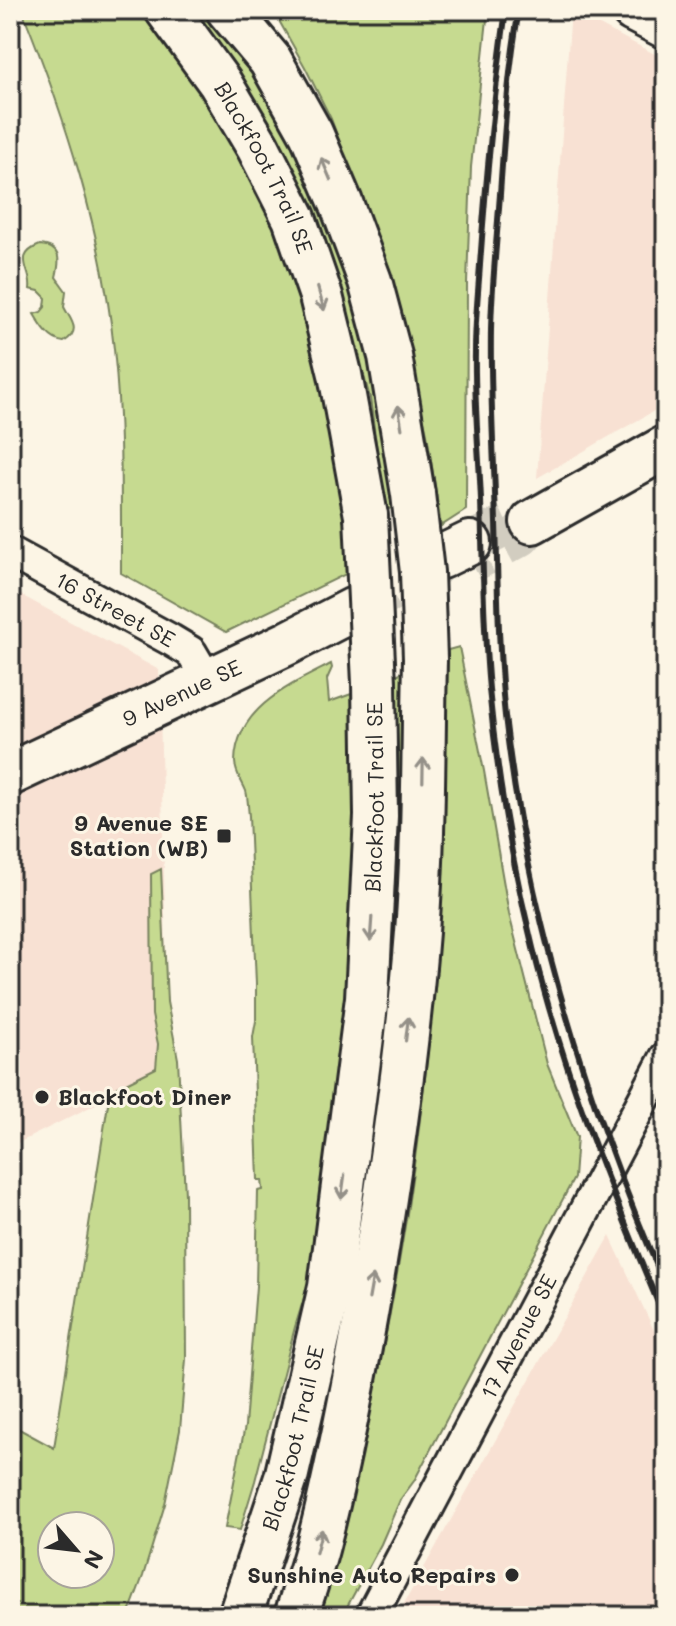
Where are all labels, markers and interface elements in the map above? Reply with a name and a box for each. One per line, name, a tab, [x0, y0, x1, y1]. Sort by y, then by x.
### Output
street label: Blackfoot Trail SE	[208, 76, 320, 257]
one-way arrow	[318, 157, 333, 182]
one-way arrow	[315, 286, 330, 311]
one-way arrow	[392, 405, 407, 430]
street label: 16 Street SE	[51, 565, 181, 654]
street label: 9 Avenue SE	[117, 652, 246, 733]
street label: Blackfoot Trail SE	[357, 702, 390, 893]
one-way arrow	[415, 757, 430, 784]
place label: 9 Avenue SE Station (WB)	[70, 808, 208, 862]
marker: 9 Avenue SE Station (WB)	[215, 827, 233, 845]
one-way arrow	[363, 915, 378, 942]
one-way arrow	[400, 1017, 415, 1043]
place label: Blackfoot Diner	[58, 1082, 232, 1111]
marker: Blackfoot Diner	[33, 1088, 51, 1106]
one-way arrow	[335, 1174, 350, 1200]
street label: 17 Avenue SE	[473, 1269, 563, 1404]
one-way arrow	[364, 1275, 379, 1300]
street label: Blackfoot Trail SE	[255, 1342, 330, 1534]
north arrow	[36, 1510, 116, 1590]
one-way arrow	[312, 1529, 327, 1555]
text: N	[77, 1545, 111, 1574]
place label: Sunshine Auto Repairs	[247, 1560, 496, 1589]
marker: Sunshine Auto Repairs	[503, 1566, 521, 1584]

